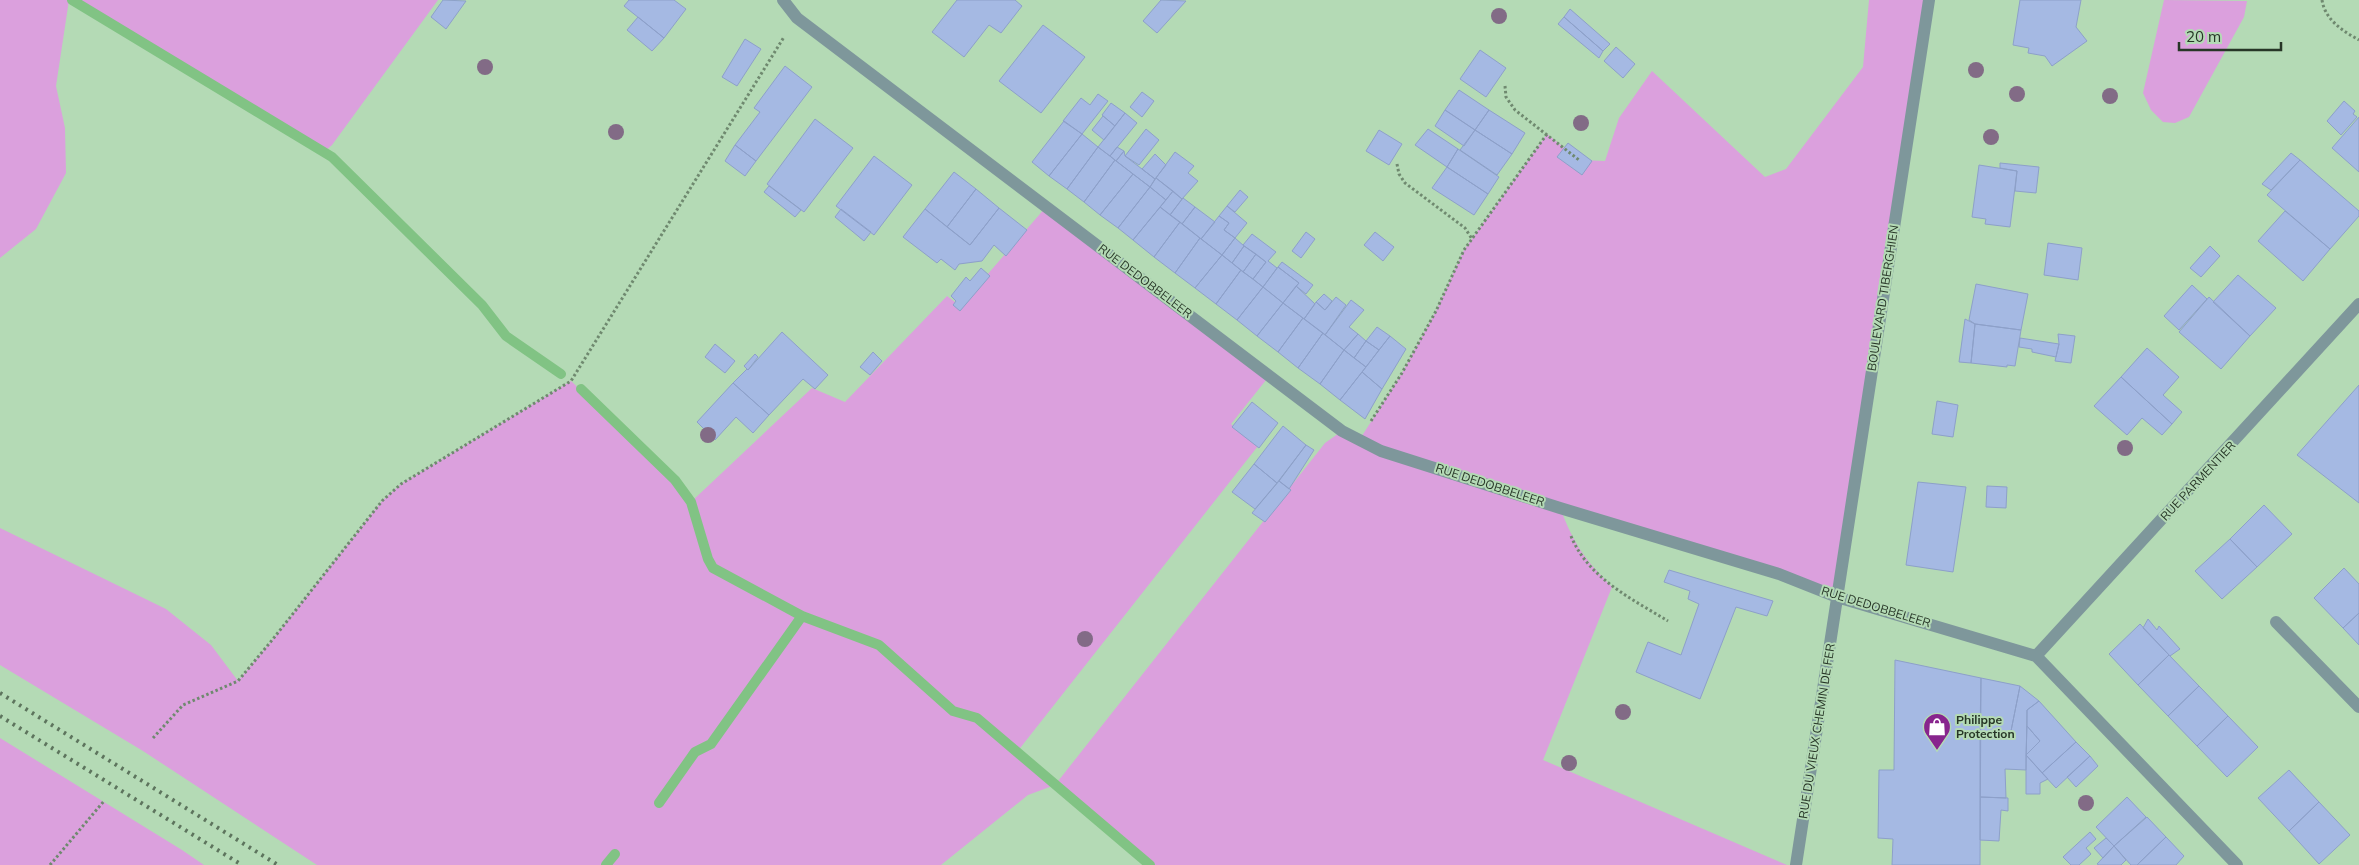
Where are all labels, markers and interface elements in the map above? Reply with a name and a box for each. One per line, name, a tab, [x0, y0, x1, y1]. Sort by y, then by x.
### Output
scale bar	[2179, 20, 2282, 52]
text: 20 m	[2186, 27, 2221, 46]
street label: BOULEVARD TIBERGHIEN	[1864, 224, 1901, 372]
street label: RUE DEDOBBELEER	[1095, 240, 1195, 321]
street label: RUE PARMENTIER	[2157, 438, 2238, 524]
street label: RUE DEDOBBELEER	[1434, 460, 1547, 509]
street label: RUE DEDOBBELEER	[1820, 583, 1933, 630]
street label: RUE DU VIEUX CHEMIN DE FER	[1795, 642, 1838, 820]
shop icon: Philippe Protection	[1922, 712, 1952, 751]
place label: Philippe Protection	[1956, 712, 2015, 741]

